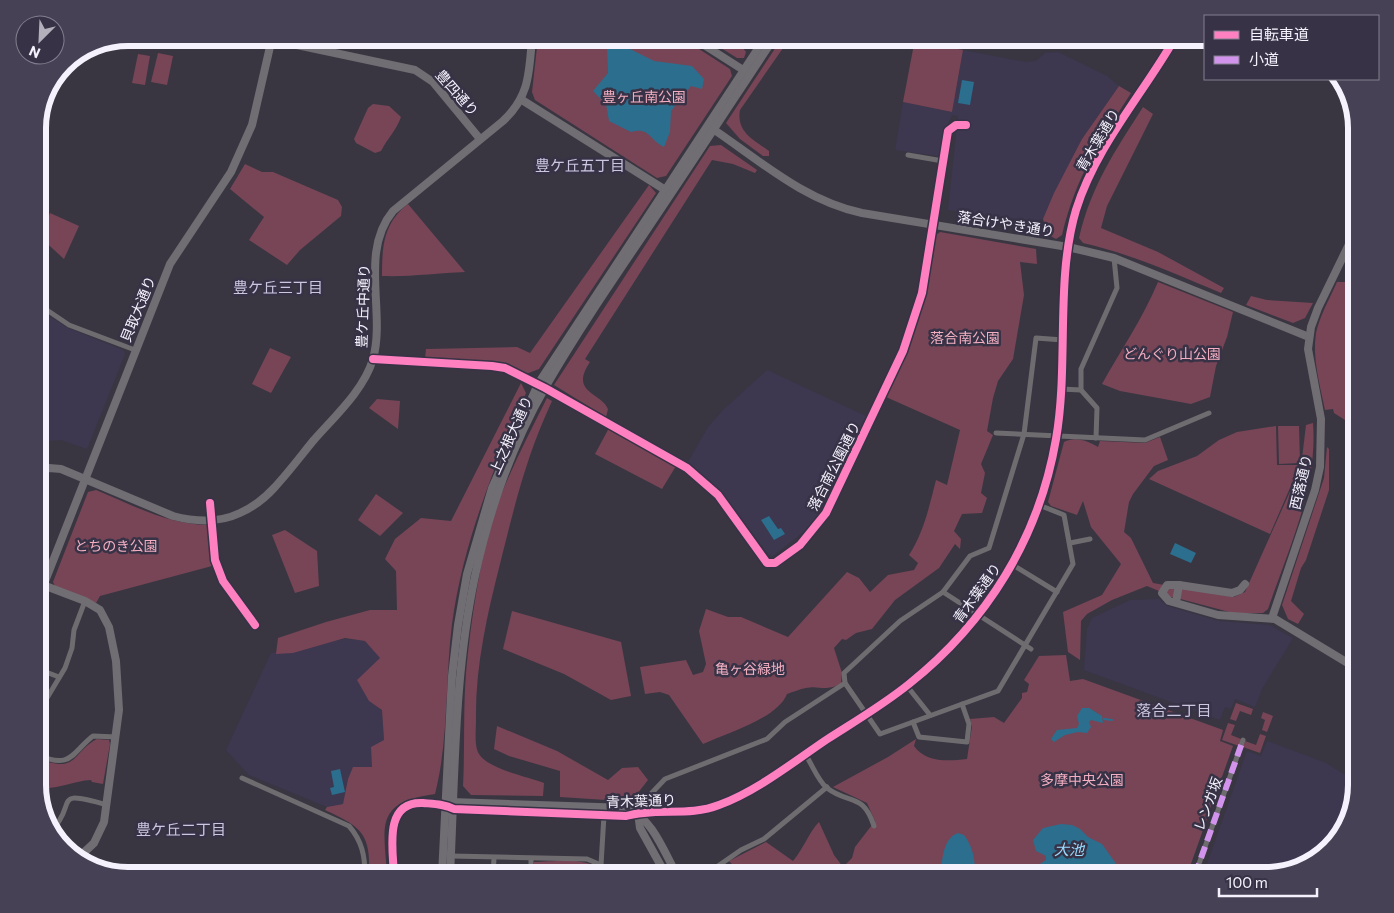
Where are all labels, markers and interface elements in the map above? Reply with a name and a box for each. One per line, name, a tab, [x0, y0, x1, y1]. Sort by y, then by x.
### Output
north arrow	[15, 15, 65, 65]
legend	[1204, 15, 1379, 80]
text: 自転車道	[1249, 25, 1309, 43]
text: N	[26, 42, 43, 62]
text: 小道	[1249, 50, 1279, 68]
street label: 豊四通り	[433, 66, 482, 119]
park label: 豊ヶ丘南公園	[602, 88, 686, 105]
street label: 青木葉通り	[1072, 105, 1123, 174]
district label: 豊ケ丘五丁目	[535, 156, 625, 174]
street label: 落合けやき通り	[956, 207, 1056, 240]
street label: 豊ケ丘中通り	[353, 264, 372, 348]
street label: 貝取大通り	[117, 273, 159, 344]
district label: 豊ケ丘三丁目	[233, 278, 323, 296]
park label: 落合南公園	[930, 329, 1000, 346]
park label: どんぐり山公園	[1123, 345, 1221, 362]
street label: 上之根大通り	[486, 393, 535, 477]
street label: 落合南公園通り	[804, 418, 863, 513]
street label: 西落通り	[1286, 453, 1315, 511]
park label: とちのき公園	[74, 537, 158, 554]
street label: 青木葉通り	[949, 559, 1004, 626]
park label: 亀ヶ谷緑地	[715, 660, 785, 677]
district label: 落合二丁目	[1136, 701, 1212, 719]
park label: 多摩中央公園	[1040, 771, 1124, 788]
street label: レンガ坂	[1190, 775, 1225, 833]
street label: 青木葉通り	[606, 791, 676, 810]
district label: 豊ケ丘二丁目	[136, 820, 226, 838]
water label: 大池	[1054, 840, 1086, 858]
scale bar	[1219, 866, 1316, 898]
text: 100 m	[1226, 873, 1268, 891]

